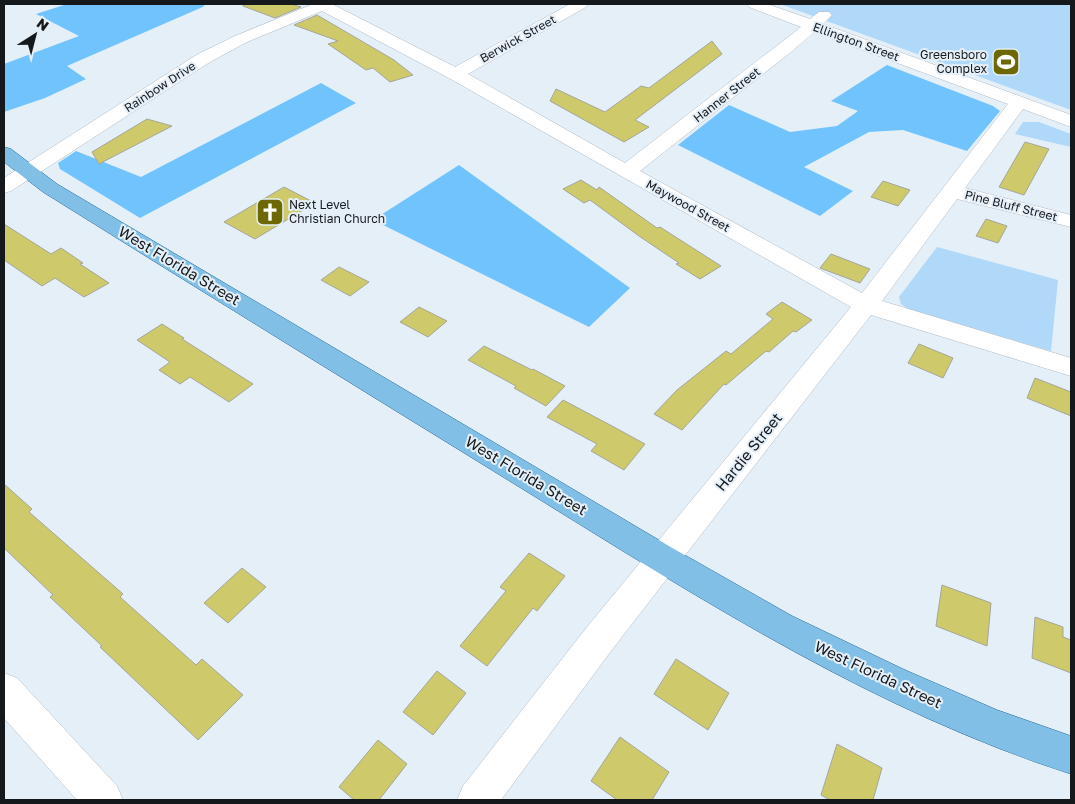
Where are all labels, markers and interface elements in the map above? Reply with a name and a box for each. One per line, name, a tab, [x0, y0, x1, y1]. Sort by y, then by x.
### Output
north arrow	[10, 10, 60, 60]
street label: Berwick Street	[477, 11, 559, 66]
text: N	[34, 14, 52, 34]
street label: Ellington Street	[811, 19, 902, 64]
place label: Greensboro Complex	[920, 47, 987, 76]
sports icon: Greensboro Complex	[991, 47, 1021, 77]
street label: Rainbow Drive	[121, 58, 198, 115]
street label: Hanner Street	[690, 64, 763, 125]
street label: Maywood Street	[644, 176, 733, 235]
street label: Pine Bluff Street	[963, 187, 1059, 224]
church icon: Next Level Christian Church	[255, 197, 285, 227]
place label: Next Level Christian Church	[289, 197, 385, 226]
street label: West Florida Street	[116, 222, 244, 309]
street label: Hardie Street	[711, 409, 785, 494]
street label: West Florida Street	[463, 432, 591, 519]
street label: West Florida Street	[812, 637, 945, 712]

